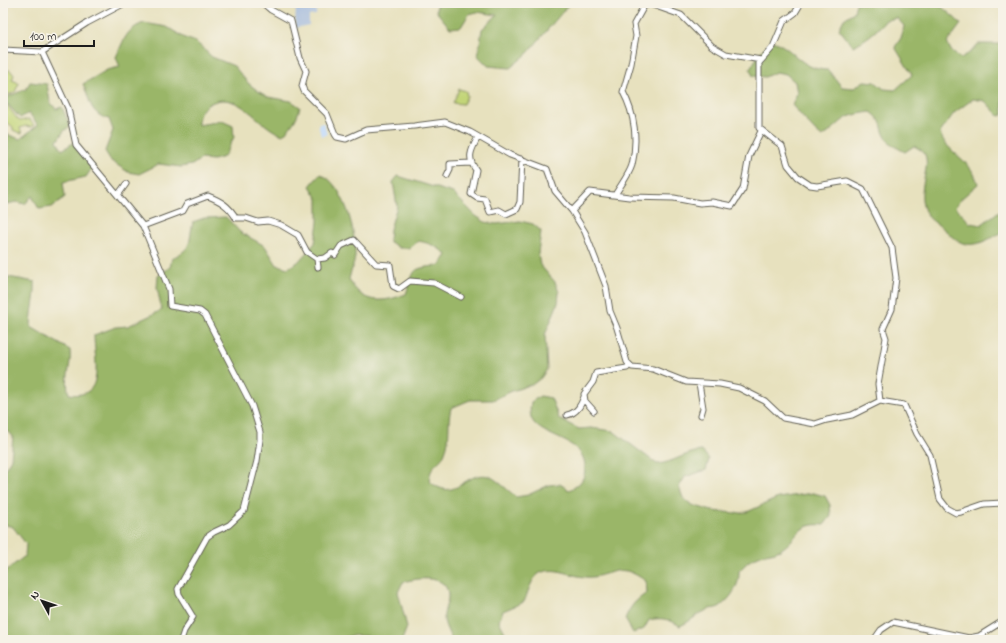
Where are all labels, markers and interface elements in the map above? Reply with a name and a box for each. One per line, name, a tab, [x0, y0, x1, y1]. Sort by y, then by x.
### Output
scale bar	[24, 22, 94, 48]
text: 100 m	[30, 28, 57, 46]
north arrow	[22, 581, 62, 621]
text: N	[27, 587, 44, 603]

